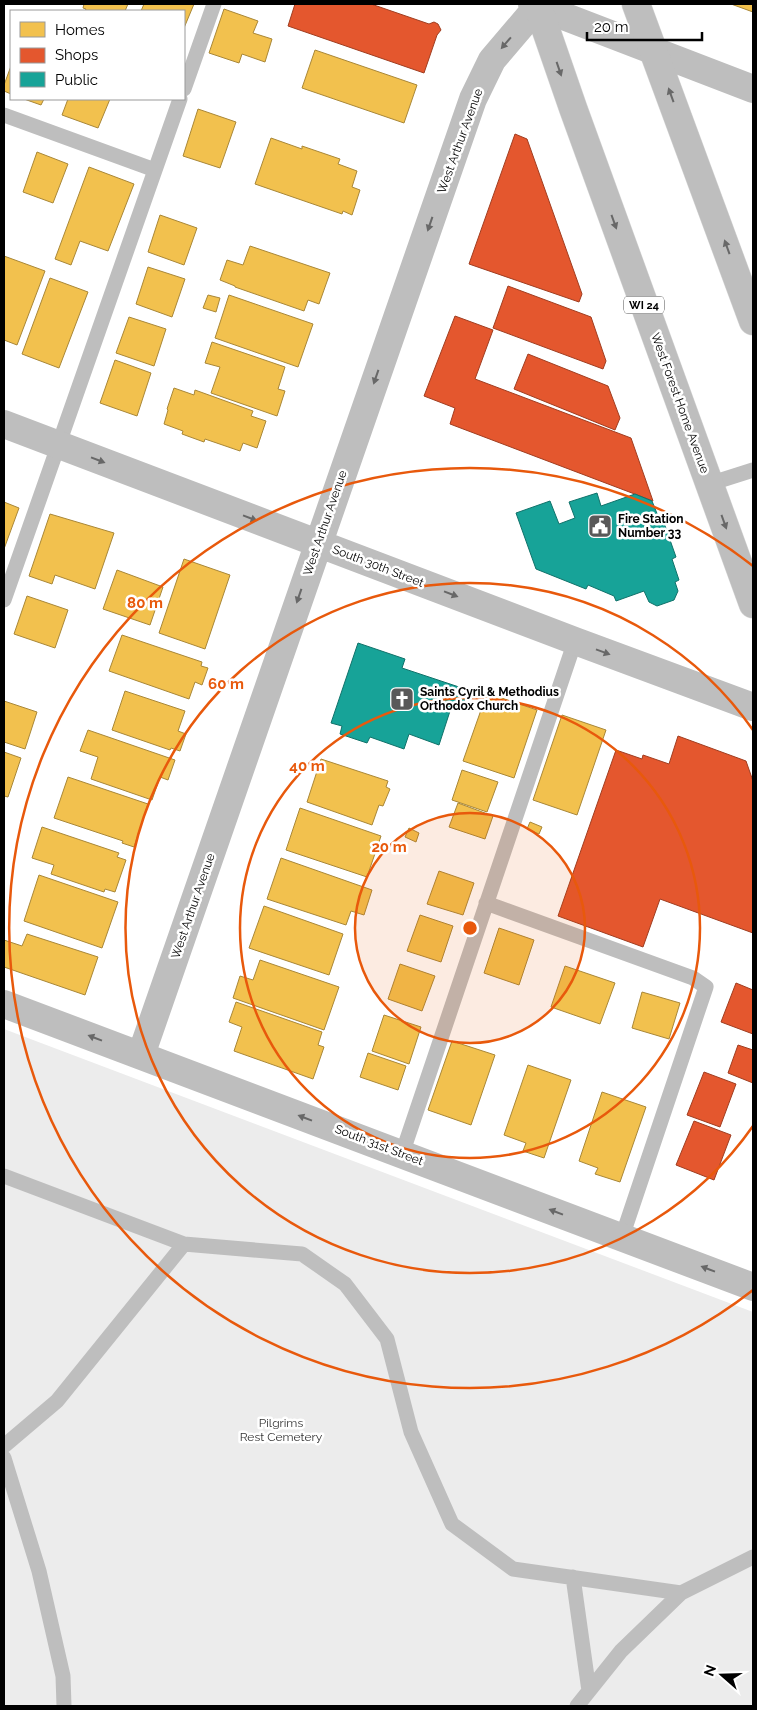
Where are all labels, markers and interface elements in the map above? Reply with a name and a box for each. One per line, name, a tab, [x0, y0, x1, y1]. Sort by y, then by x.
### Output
legend	[10, 10, 185, 100]
scale bar	[587, 10, 702, 42]
text: 20 m	[594, 18, 629, 36]
text: Homes	[55, 21, 105, 39]
one-way arrow	[501, 36, 512, 49]
text: Shops	[55, 46, 98, 64]
one-way arrow	[556, 61, 563, 76]
text: Public	[55, 71, 98, 89]
street label: West Arthur Avenue	[435, 87, 485, 195]
one-way arrow	[667, 87, 674, 102]
one-way arrow	[611, 214, 618, 229]
one-way arrow	[426, 216, 433, 231]
one-way arrow	[723, 239, 731, 254]
road number: WI 24	[624, 296, 664, 314]
street label: West Forest Home Avenue	[648, 331, 712, 475]
one-way arrow	[372, 370, 380, 385]
one-way arrow	[91, 457, 106, 464]
street label: West Arthur Avenue	[300, 468, 350, 578]
place label: Fire Station Number 33	[618, 512, 683, 540]
public building icon: Fire Station Number 33	[587, 513, 613, 539]
one-way arrow	[243, 515, 258, 522]
one-way arrow	[720, 515, 728, 530]
street label: South 30th Street	[330, 542, 426, 590]
one-way arrow	[295, 589, 303, 604]
one-way arrow	[444, 591, 459, 598]
text: 80 m	[127, 594, 163, 612]
one-way arrow	[596, 649, 611, 656]
text: 60 m	[208, 675, 244, 693]
place label: Saints Cyril & Methodius Orthodox Church	[420, 685, 559, 713]
church icon: Saints Cyril & Methodius Orthodox Church	[389, 686, 415, 712]
text: 40 m	[289, 757, 325, 775]
text: 20 m	[371, 838, 407, 856]
street label: West Arthur Avenue	[168, 851, 218, 961]
centre of rings	[461, 919, 479, 937]
one-way arrow	[87, 1034, 102, 1042]
one-way arrow	[298, 1113, 313, 1121]
street label: South 31st Street	[333, 1122, 425, 1168]
one-way arrow	[548, 1208, 563, 1215]
one-way arrow	[700, 1265, 715, 1273]
park label: Pilgrims Rest Cemetery	[240, 1416, 323, 1444]
north arrow	[697, 1650, 747, 1700]
text: N	[700, 1663, 719, 1678]

